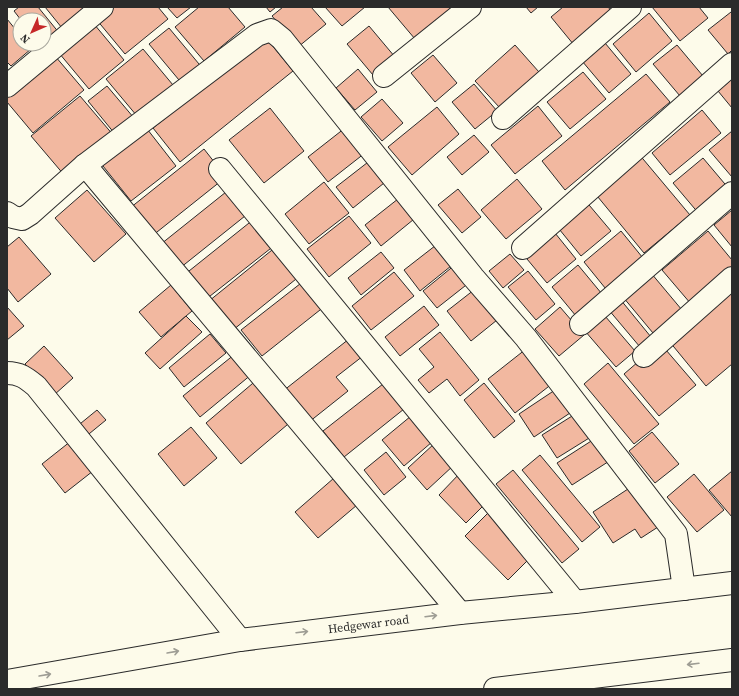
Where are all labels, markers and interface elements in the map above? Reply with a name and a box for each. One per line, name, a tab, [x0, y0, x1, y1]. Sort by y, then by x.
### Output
north arrow	[12, 12, 52, 52]
text: N	[17, 31, 33, 47]
street label: Hedgewar road	[327, 611, 410, 637]
one-way arrow	[424, 613, 437, 620]
one-way arrow	[295, 629, 308, 636]
one-way arrow	[167, 648, 180, 656]
one-way arrow	[687, 660, 700, 668]
one-way arrow	[39, 671, 52, 679]

